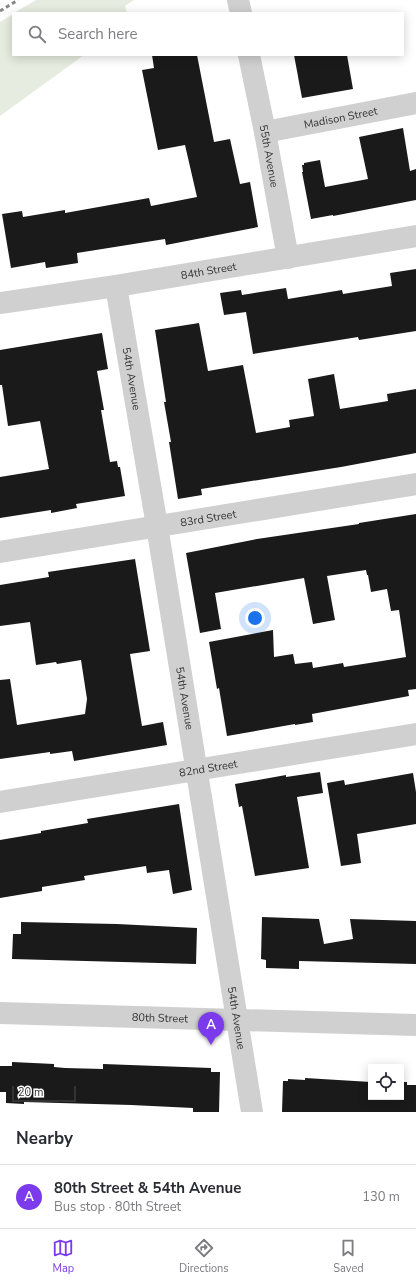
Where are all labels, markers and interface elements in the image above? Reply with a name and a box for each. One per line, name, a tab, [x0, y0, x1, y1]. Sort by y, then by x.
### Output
search box	[12, 12, 404, 56]
icon: search	[26, 23, 48, 45]
text: Search here	[58, 24, 138, 44]
street label: Madison Street	[303, 104, 379, 132]
street label: 55th Avenue	[256, 123, 282, 189]
street label: 84th Street	[180, 259, 238, 283]
street label: 54th Avenue	[119, 346, 144, 412]
street label: 83rd Street	[179, 506, 237, 530]
your location	[245, 608, 265, 628]
street label: 54th Avenue	[172, 666, 197, 731]
street label: 82nd Street	[178, 756, 239, 781]
street label: 54th Avenue	[224, 986, 249, 1051]
street label: 80th Street	[132, 1010, 188, 1026]
pin: A	[198, 1012, 224, 1045]
map controls	[368, 1064, 404, 1100]
button: locate	[368, 1064, 404, 1100]
scale bar	[12, 1084, 76, 1103]
text: 20 m	[18, 1085, 43, 1100]
text: Nearby	[16, 1127, 73, 1150]
text: 80th Street & 54th Avenue	[54, 1178, 241, 1198]
text: A	[24, 1188, 34, 1206]
text: 130 m	[362, 1188, 400, 1206]
text: Bus stop · 80th Street	[54, 1198, 181, 1216]
tab: Map	[52, 1237, 74, 1276]
tab: Directions	[179, 1237, 229, 1276]
tab: Saved	[333, 1237, 364, 1276]

